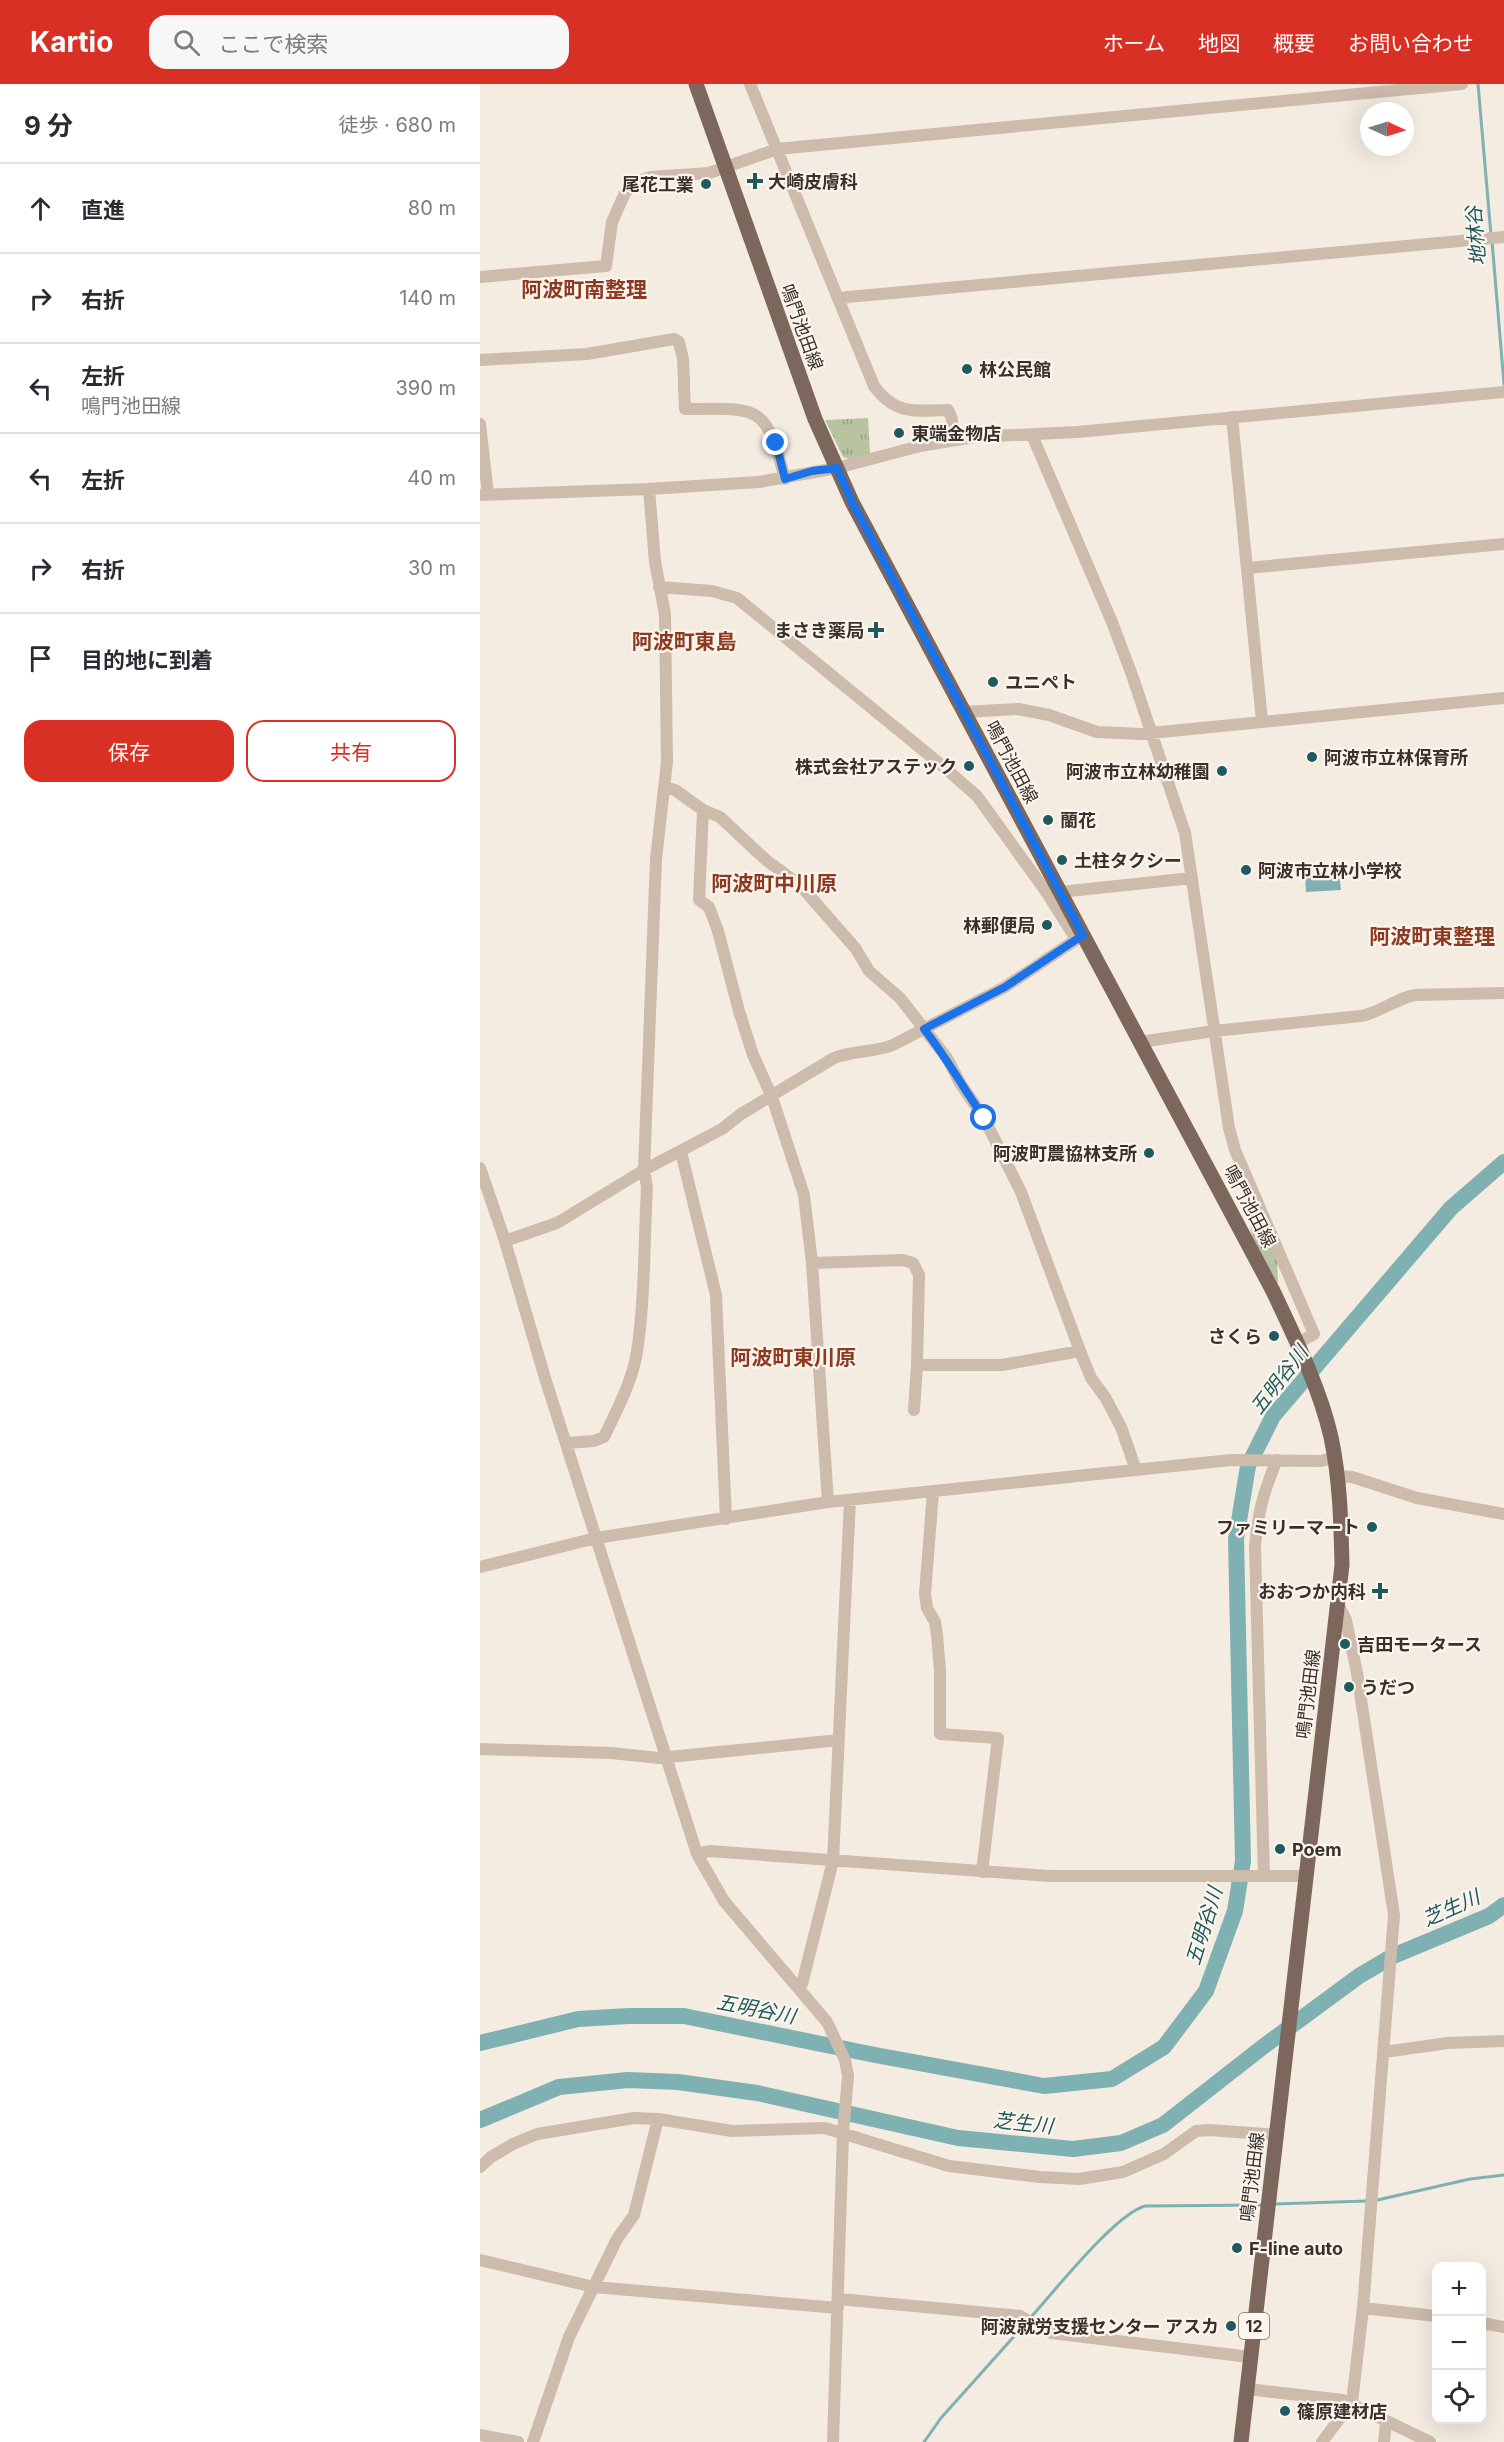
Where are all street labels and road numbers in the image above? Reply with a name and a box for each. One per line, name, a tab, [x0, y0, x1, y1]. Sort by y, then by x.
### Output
street label: 鳴門池田線	[777, 281, 827, 373]
street label: 鳴門池田線	[982, 717, 1042, 807]
street label: 鳴門池田線	[1220, 1161, 1280, 1251]
street label: 鳴門池田線	[1292, 1648, 1324, 1740]
street label: 鳴門池田線	[1236, 2131, 1268, 2223]
road number: 12	[1239, 2313, 1269, 2339]

